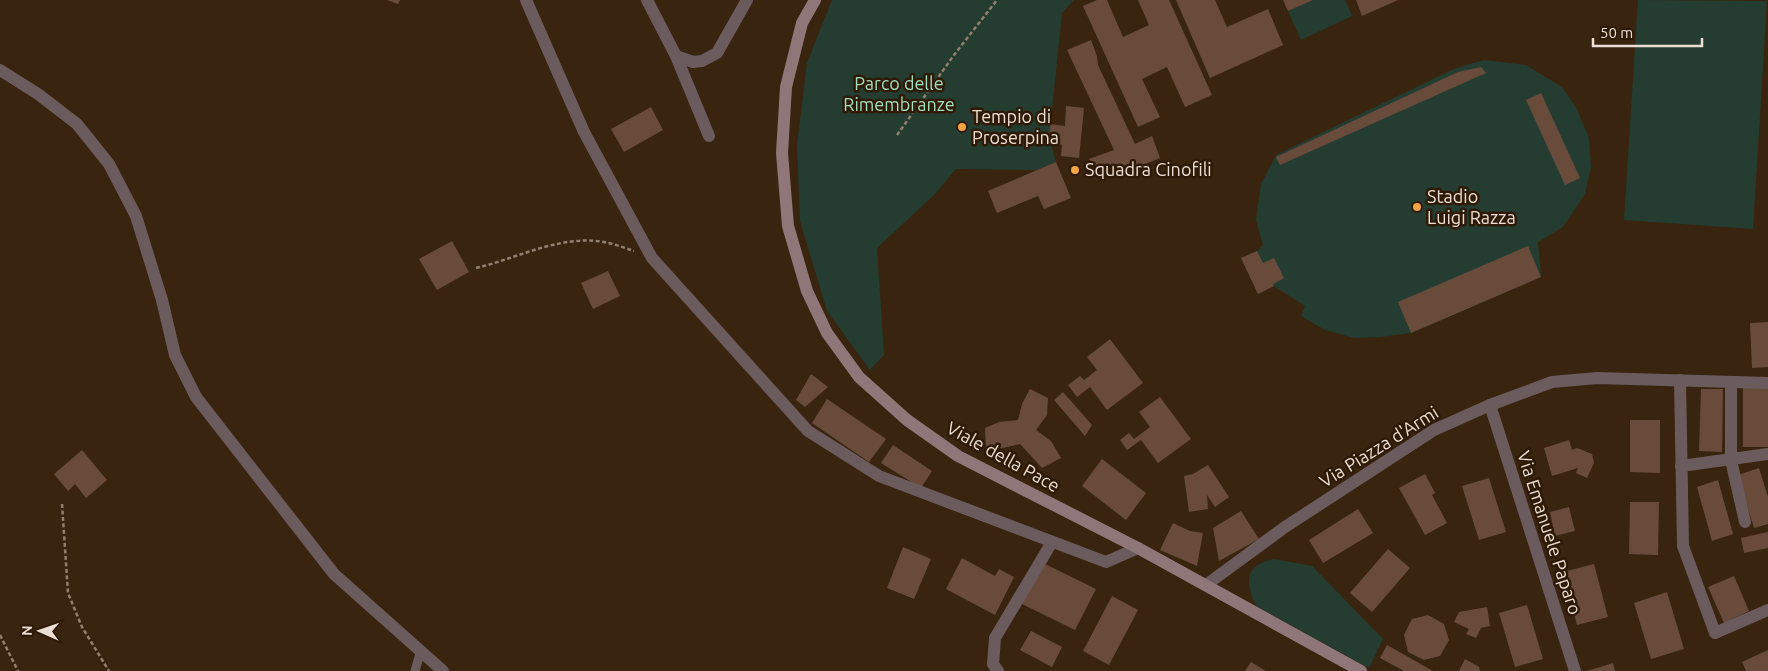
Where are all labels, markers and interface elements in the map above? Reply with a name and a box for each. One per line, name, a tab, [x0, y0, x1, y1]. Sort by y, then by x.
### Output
scale bar	[1593, 15, 1702, 47]
text: 50 m	[1600, 24, 1633, 41]
park label: Parco delle Rimembranze	[843, 73, 955, 114]
place label: Tempio di Proserpina	[972, 106, 1059, 147]
marker: Tempio di Proserpina	[956, 121, 968, 133]
place label: Squadra Cinofili	[1085, 159, 1212, 179]
marker: Squadra Cinofili	[1069, 164, 1081, 176]
place label: Stadio Luigi Razza	[1427, 186, 1516, 227]
marker: Stadio Luigi Razza	[1411, 201, 1423, 213]
street label: Via Piazza d'Armi	[1315, 402, 1442, 491]
street label: Viale della Pace	[944, 417, 1063, 495]
street label: Via Emanuele Paparo	[1514, 448, 1586, 617]
north arrow	[15, 606, 65, 656]
text: N	[19, 625, 35, 636]

